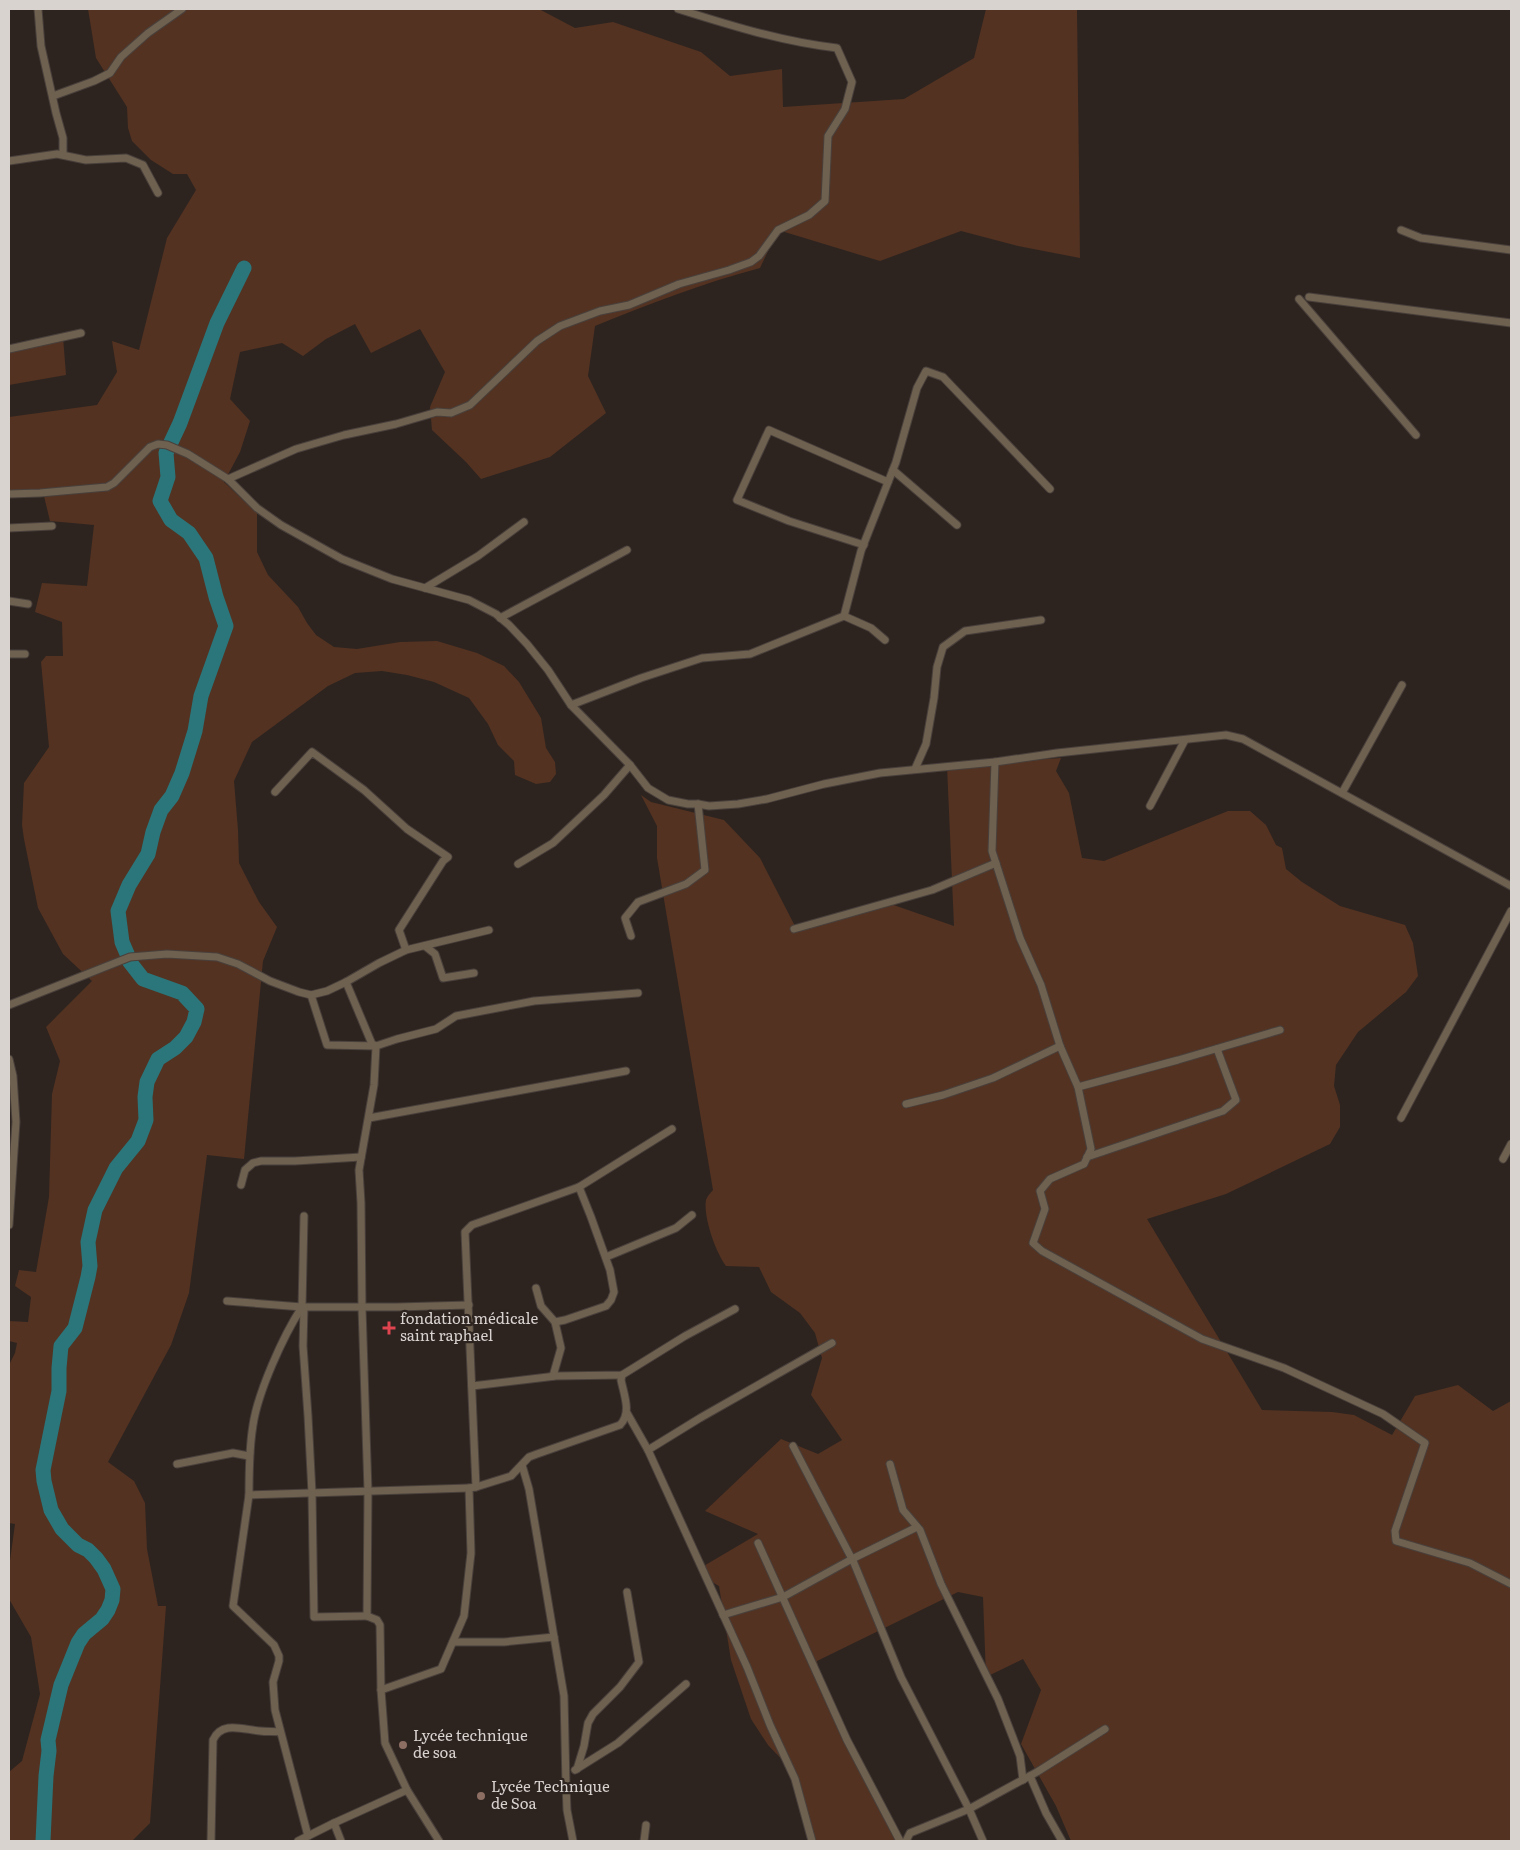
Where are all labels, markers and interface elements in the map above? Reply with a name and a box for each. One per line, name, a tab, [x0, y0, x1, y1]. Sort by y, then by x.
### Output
place label: fondation médicale saint raphael	[400, 1306, 538, 1346]
marker: fondation médicale saint raphael	[382, 1321, 396, 1335]
place label: Lycée technique de soa	[413, 1723, 528, 1763]
marker: Lycée technique de soa	[397, 1739, 409, 1751]
place label: Lycée Technique de Soa	[491, 1774, 610, 1814]
marker: Lycée Technique de Soa	[475, 1790, 487, 1802]

